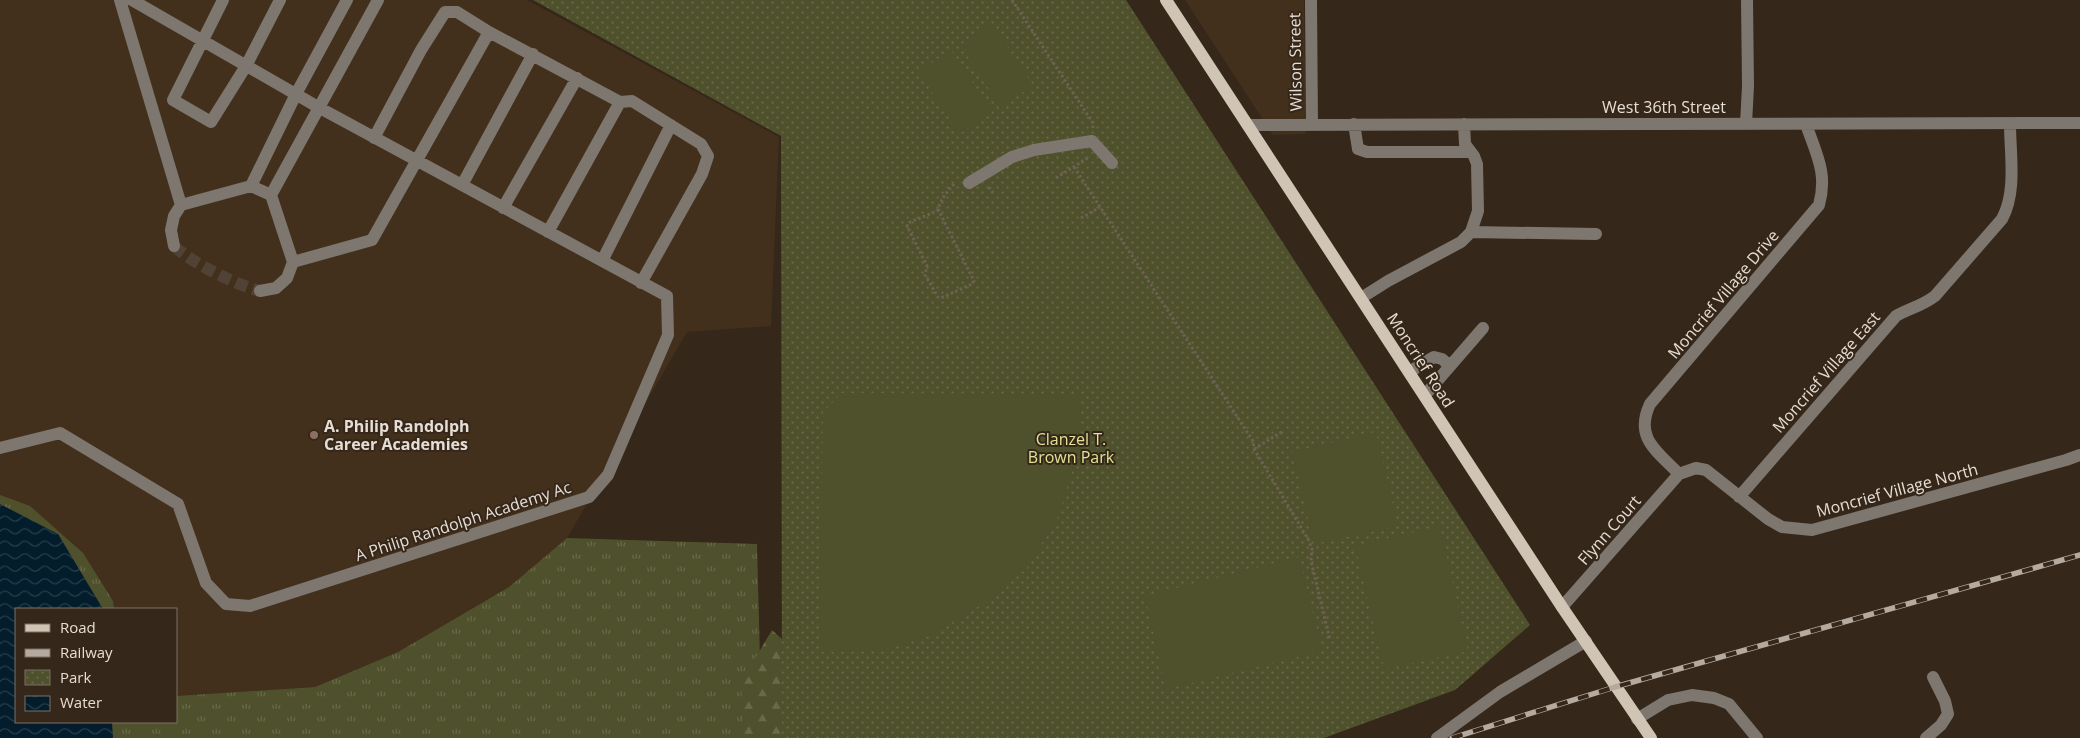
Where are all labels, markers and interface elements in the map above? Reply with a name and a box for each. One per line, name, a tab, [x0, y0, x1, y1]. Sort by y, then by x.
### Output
street label: Wilson Street	[1283, 12, 1307, 112]
street label: West 36th Street	[1602, 96, 1726, 118]
street label: Moncrief Village Drive	[1662, 225, 1784, 363]
street label: Moncrief Village East	[1767, 306, 1885, 437]
street label: Moncrief Road	[1382, 308, 1460, 412]
place label: A. Philip Randolph Career Academies	[324, 415, 470, 455]
park label: Clanzel T. Brown Park	[1028, 428, 1115, 468]
marker: A. Philip Randolph Career Academies	[308, 429, 320, 441]
street label: Moncrief Village North	[1814, 458, 1980, 522]
street label: A Philip Randolph Academy Ac	[352, 476, 574, 566]
street label: Flynn Court	[1573, 490, 1646, 570]
legend	[15, 608, 178, 723]
text: Road	[60, 617, 96, 637]
text: Railway	[60, 642, 113, 662]
text: Park	[60, 667, 91, 687]
text: Water	[60, 692, 102, 712]

